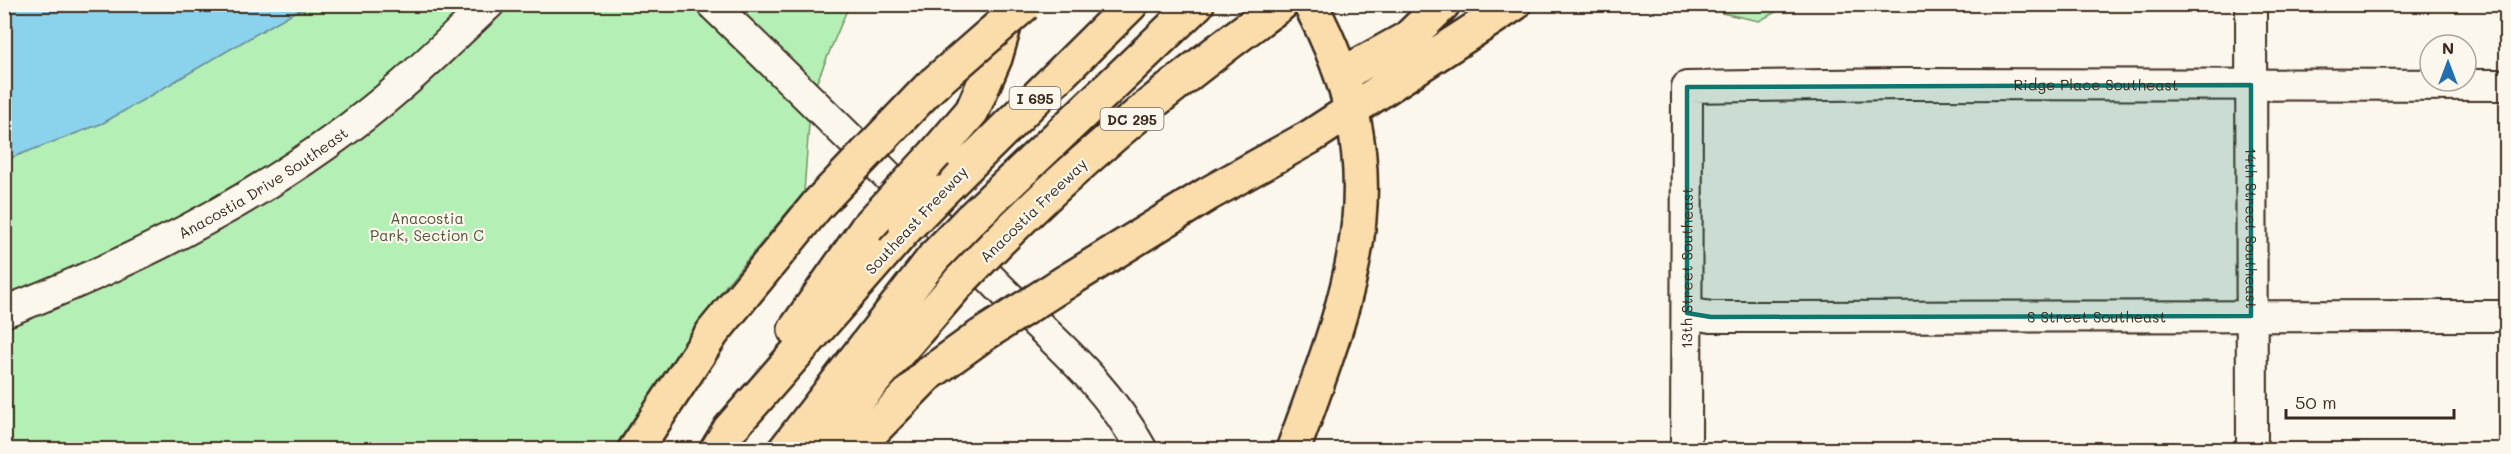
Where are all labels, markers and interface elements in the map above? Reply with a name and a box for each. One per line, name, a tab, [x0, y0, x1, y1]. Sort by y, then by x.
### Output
north arrow	[2418, 33, 2478, 93]
text: N	[2442, 37, 2454, 58]
street label: Ridge Place Southeast	[2013, 74, 2178, 94]
road number: I 695	[1010, 87, 1060, 109]
road number: DC 295	[1100, 108, 1164, 130]
street label: Anacostia Drive Southeast	[175, 122, 352, 243]
street label: 14th Street Southeast	[2241, 147, 2262, 309]
street label: Anacostia Freeway	[975, 153, 1091, 266]
street label: Southeast Freeway	[861, 161, 972, 278]
street label: 13th Street Southeast	[1676, 187, 1697, 349]
park label: Anacostia Park, Section C	[370, 208, 484, 245]
street label: S Street Southeast	[2027, 306, 2166, 327]
scale bar	[2286, 382, 2454, 420]
text: 50 m	[2295, 390, 2337, 414]

